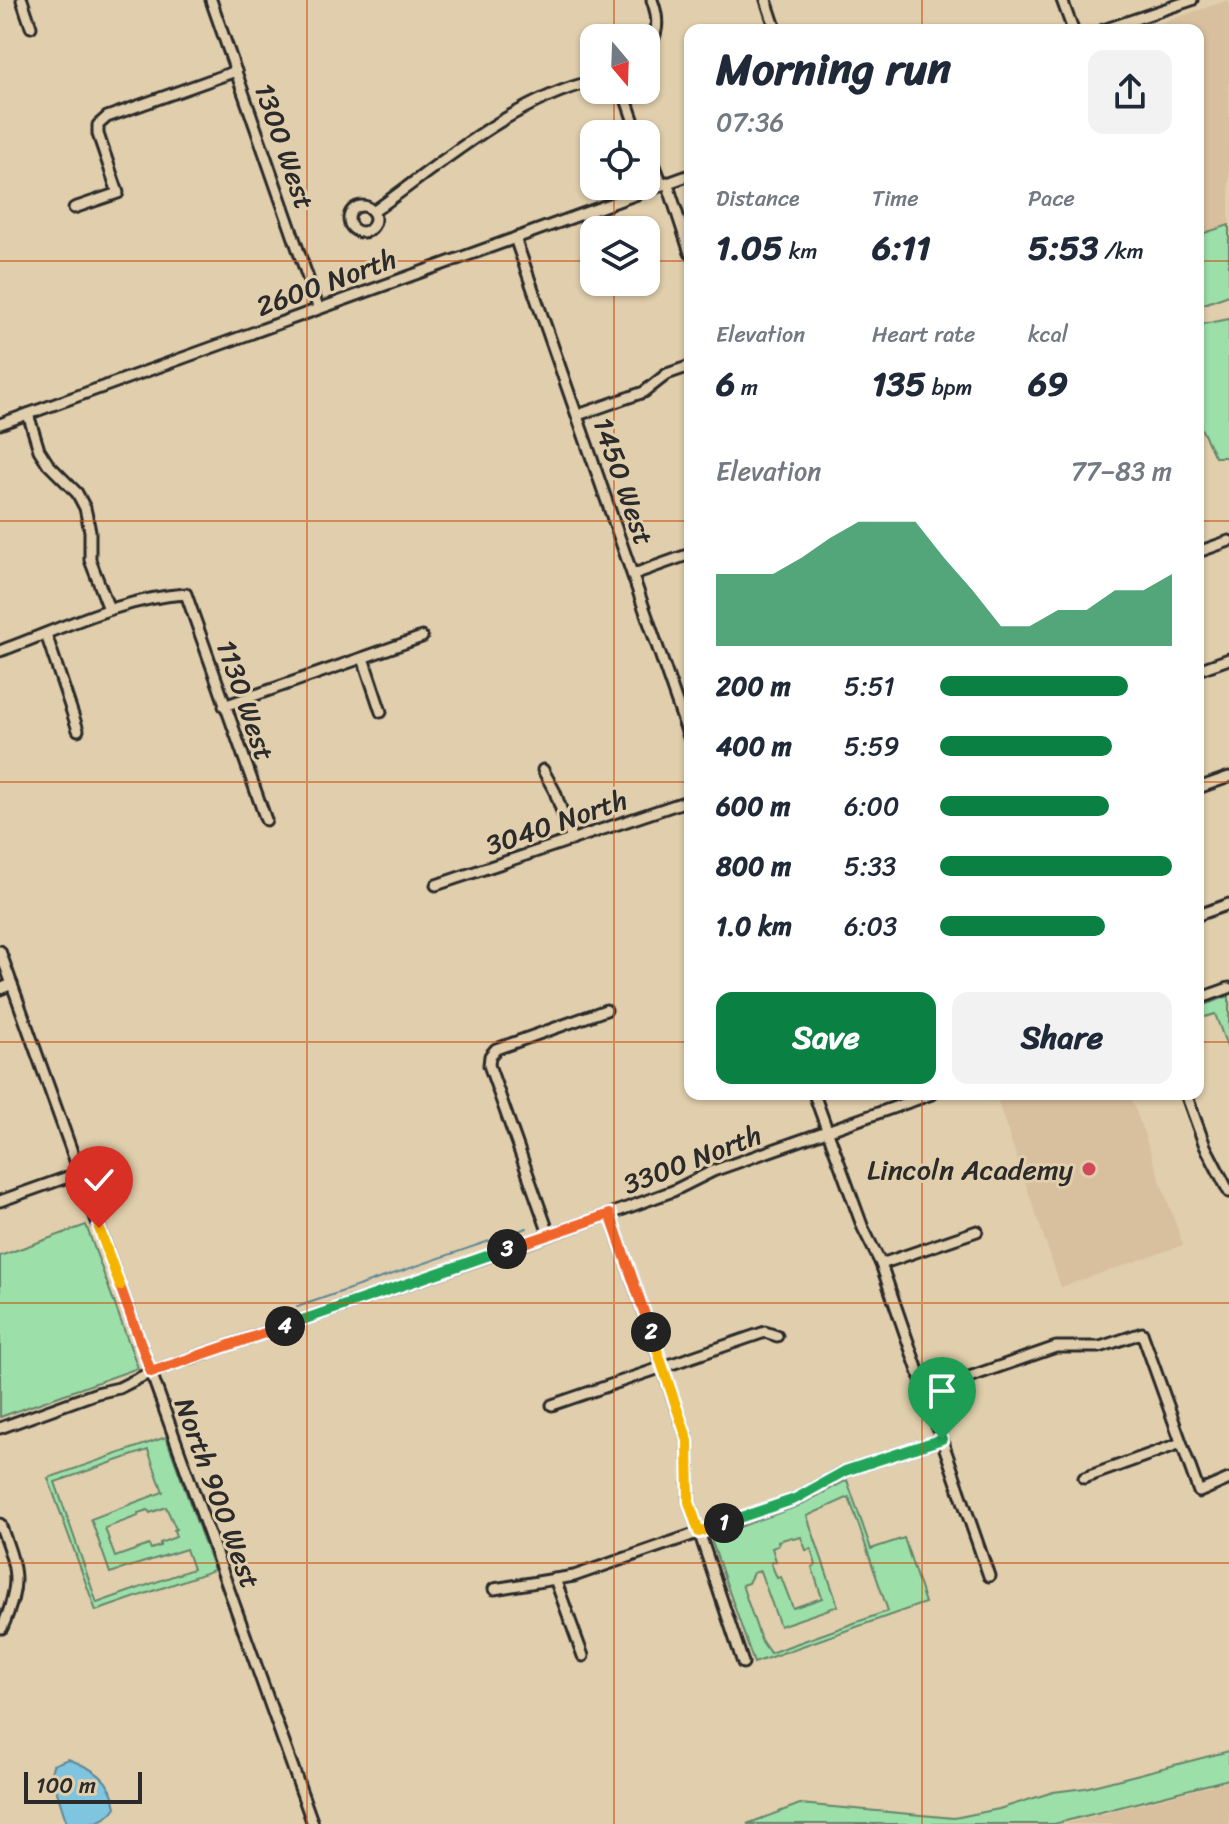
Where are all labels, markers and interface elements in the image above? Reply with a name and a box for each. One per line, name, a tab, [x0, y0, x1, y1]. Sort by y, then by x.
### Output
north arrow	[580, 24, 660, 104]
map controls	[580, 24, 660, 296]
text: Morning run	[716, 30, 951, 108]
button: share	[1088, 50, 1172, 134]
street label: 1300 West	[240, 76, 329, 216]
text: 07:36	[716, 99, 784, 145]
button: locate	[580, 120, 660, 200]
text: Distance	[716, 179, 800, 218]
text: Time	[872, 179, 919, 218]
text: Pace	[1028, 179, 1075, 218]
button: layers	[580, 216, 660, 296]
text: 1.05	[716, 218, 783, 278]
text: 6:11	[872, 218, 931, 278]
text: 5:53	[1028, 218, 1098, 278]
text: km	[783, 232, 817, 271]
text: /km	[1098, 232, 1144, 271]
street label: 2600 North	[249, 234, 404, 331]
text: Elevation	[716, 315, 805, 354]
text: Heart rate	[872, 315, 975, 354]
text: kcal	[1028, 315, 1068, 354]
text: 6	[716, 354, 735, 414]
text: 135	[872, 354, 926, 414]
text: 69	[1028, 354, 1068, 414]
text: m	[735, 368, 758, 407]
text: bpm	[926, 368, 972, 407]
street label: 1450 West	[579, 410, 668, 552]
text: Elevation	[716, 448, 821, 494]
text: 77–83 m	[1071, 448, 1172, 494]
street label: 1130 West	[202, 633, 289, 767]
text: 200 m	[716, 663, 791, 709]
text: 5:51	[844, 663, 895, 709]
text: 400 m	[716, 723, 792, 769]
text: 5:59	[844, 723, 900, 769]
street label: 3040 North	[478, 775, 634, 870]
text: 600 m	[716, 783, 790, 829]
text: 6:00	[844, 783, 899, 829]
text: 800 m	[716, 843, 791, 889]
text: 5:33	[844, 843, 896, 889]
text: 1.0 km	[716, 903, 792, 949]
text: 6:03	[844, 903, 897, 949]
button: Save	[716, 992, 936, 1084]
button: Share	[952, 992, 1172, 1084]
street label: 3300 North	[616, 1111, 769, 1208]
place label: Lincoln Academy	[867, 1145, 1073, 1194]
pin	[65, 1146, 133, 1228]
icon: check	[77, 1158, 121, 1202]
marker: Lincoln Academy	[1080, 1160, 1098, 1178]
pin: 3	[487, 1229, 527, 1269]
text: 3	[501, 1229, 513, 1268]
pin: 4	[265, 1306, 305, 1346]
text: 4	[278, 1306, 292, 1345]
pin: 2	[631, 1312, 671, 1352]
text: 2	[645, 1312, 657, 1351]
pin	[908, 1357, 976, 1439]
icon: arrive	[920, 1369, 964, 1413]
street label: North 900 West	[160, 1391, 275, 1596]
pin: 1	[704, 1503, 744, 1543]
text: 1	[719, 1503, 729, 1542]
text: 100 m	[36, 1766, 96, 1805]
scale bar	[24, 1768, 142, 1804]

